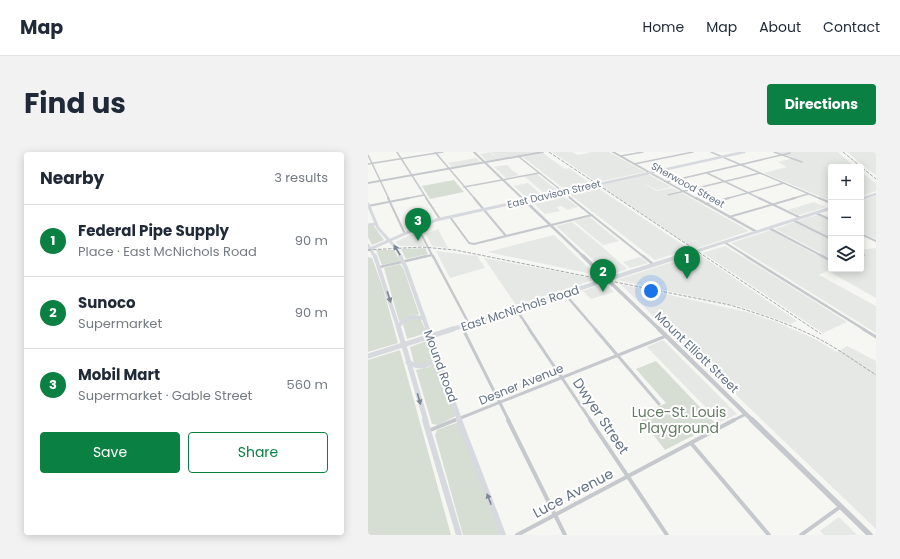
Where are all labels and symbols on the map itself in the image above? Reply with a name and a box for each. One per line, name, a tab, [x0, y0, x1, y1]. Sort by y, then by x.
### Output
street label: Sherwood Street	[649, 159, 728, 212]
street label: East Davison Street	[506, 176, 602, 212]
pin: 3	[405, 208, 431, 241]
one-way arrow	[393, 245, 401, 255]
pin: 1	[674, 246, 700, 279]
pin: 2	[590, 259, 616, 292]
street label: East McNichols Road	[459, 281, 581, 335]
your location	[641, 281, 661, 301]
one-way arrow	[386, 292, 392, 304]
street label: Mount Elliott Street	[651, 307, 743, 397]
street label: Mound Road	[420, 327, 462, 405]
street label: Desner Avenue	[476, 359, 566, 409]
street label: Dwyer Street	[568, 374, 634, 458]
one-way arrow	[416, 394, 422, 406]
park label: Luce-St. Louis Playground	[632, 402, 726, 438]
street label: Luce Avenue	[529, 463, 617, 523]
one-way arrow	[486, 492, 492, 504]

